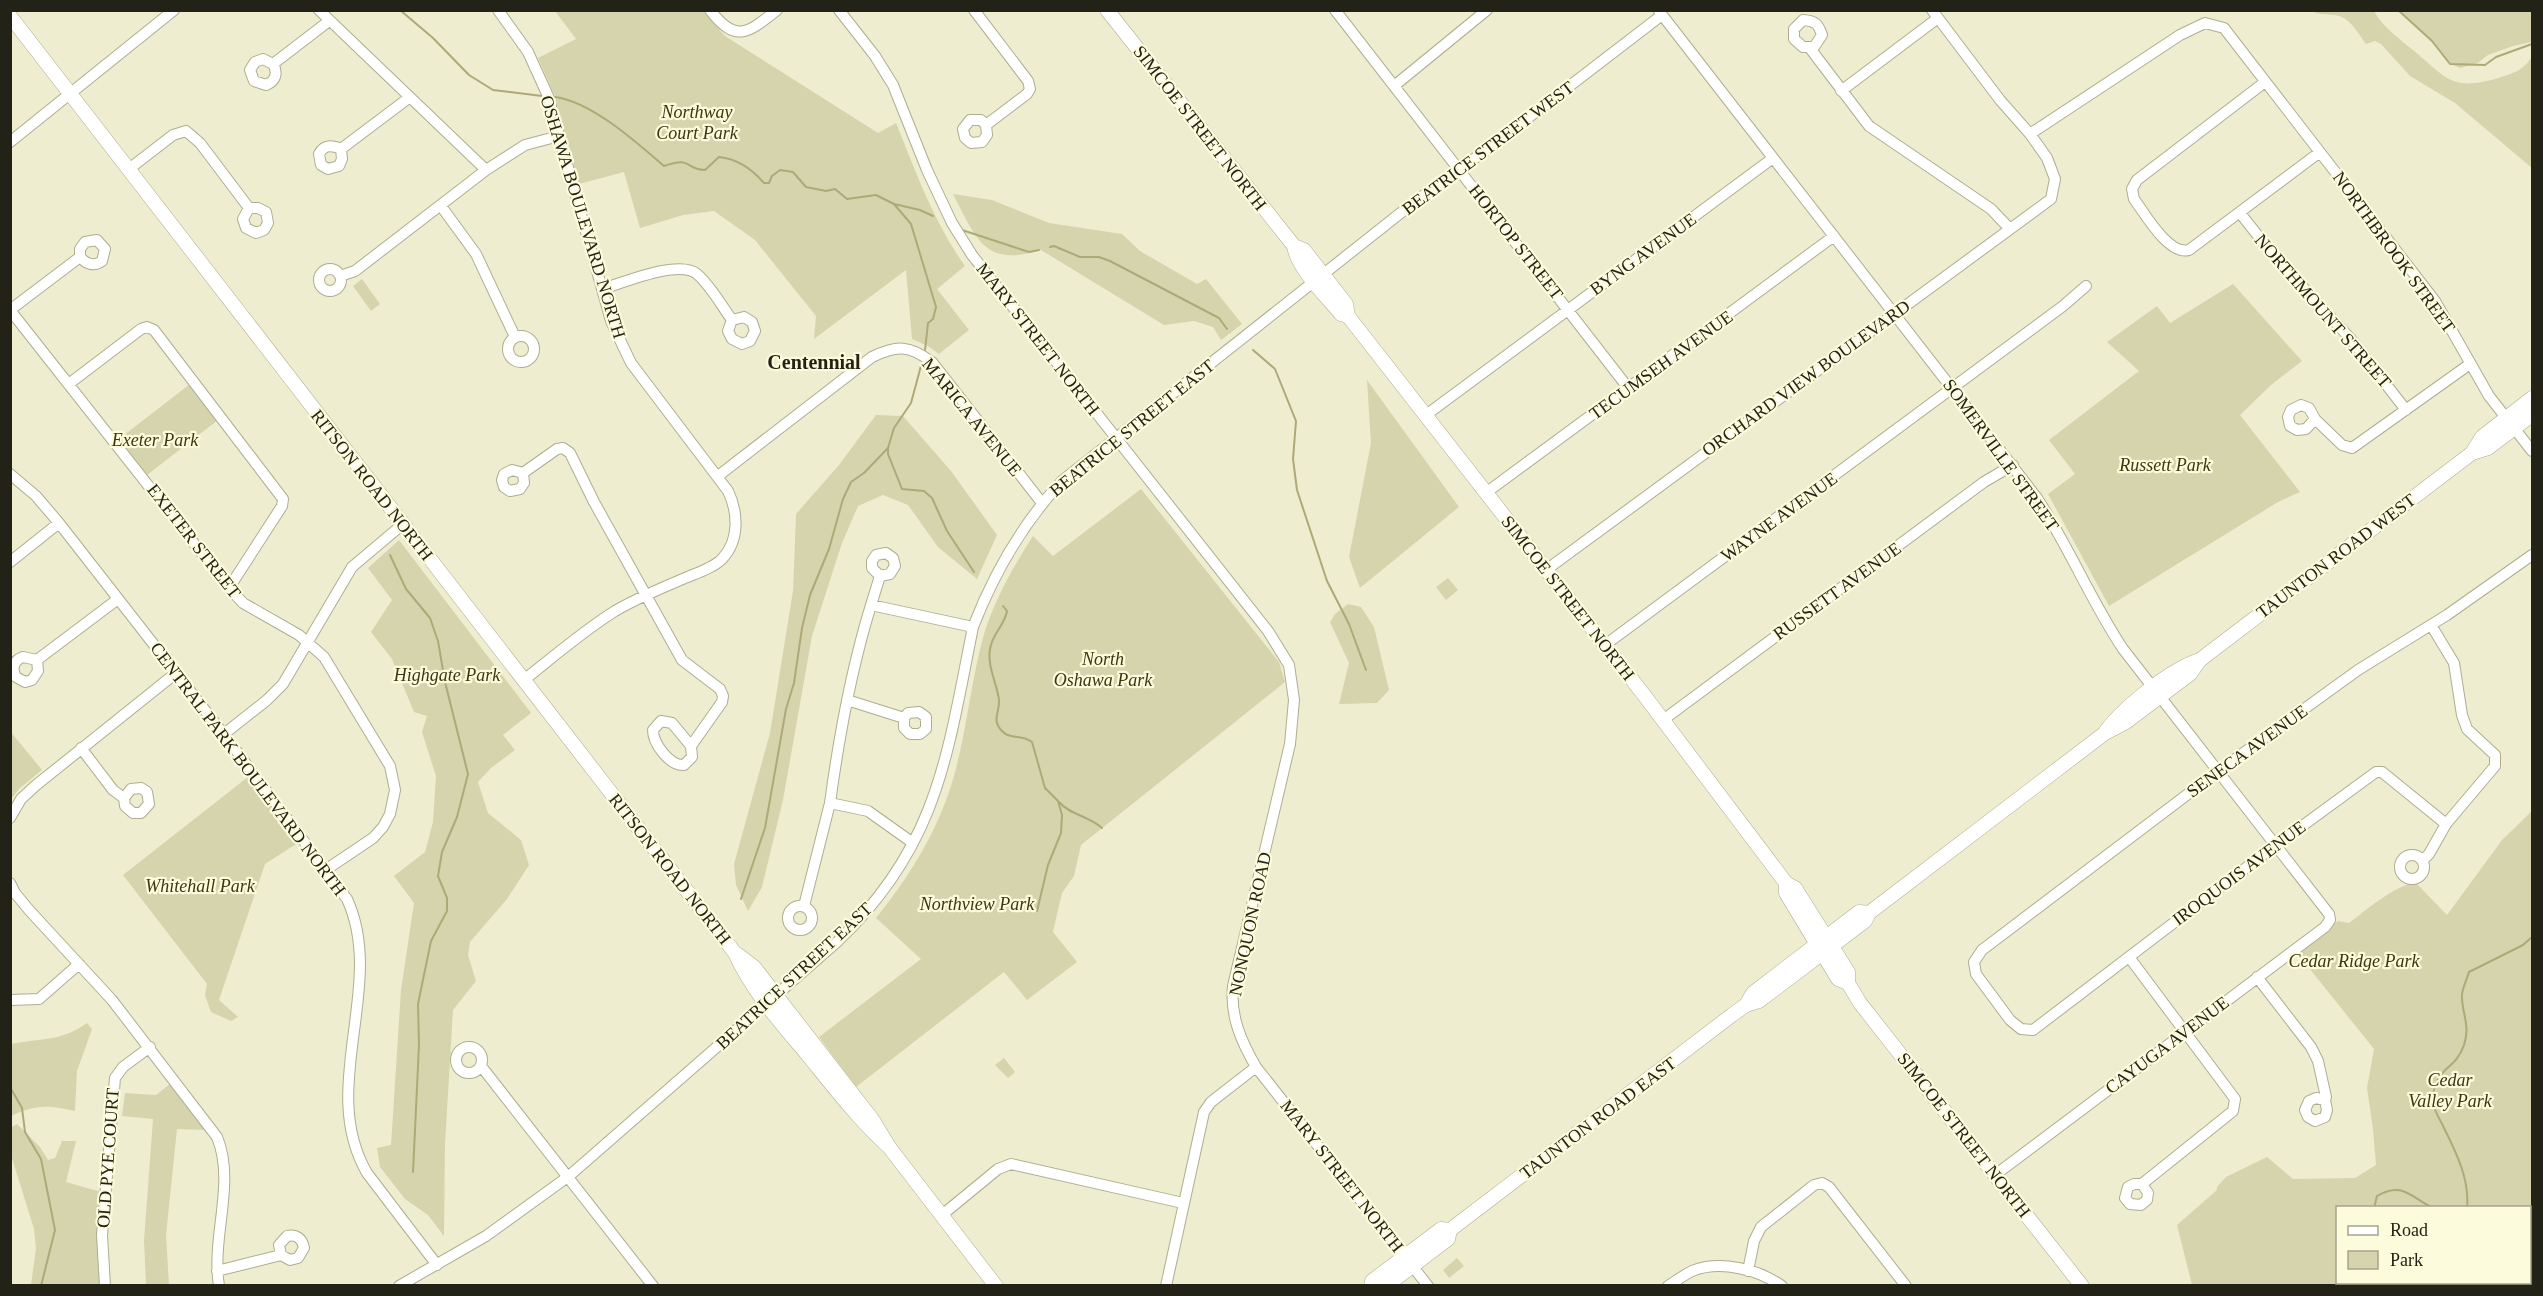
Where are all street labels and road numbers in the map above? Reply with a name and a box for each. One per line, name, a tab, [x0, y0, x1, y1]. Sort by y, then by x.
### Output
street label: SIMCOE STREET NORTH	[1129, 42, 1271, 214]
street label: BEATRICE STREET WEST	[1398, 77, 1578, 219]
street label: OSHAWA BOULEVARD NORTH	[536, 93, 630, 341]
street label: NORTHBROOK STREET	[2329, 167, 2459, 337]
street label: HORTOP STREET	[1465, 181, 1567, 303]
street label: BYNG AVENUE	[1586, 209, 1700, 299]
street label: NORTHMOUNT STREET	[2251, 230, 2395, 392]
street label: MARY STREET NORTH	[972, 259, 1104, 419]
street label: ORCHARD VIEW BOULEVARD	[1698, 296, 1914, 460]
street label: TECUMSEH AVENUE	[1585, 306, 1737, 424]
street label: MARICA AVENUE	[918, 354, 1026, 480]
street label: BEATRICE STREET EAST	[1046, 356, 1218, 500]
street label: SOMERVILLE STREET	[1939, 375, 2063, 535]
street label: RITSON ROAD NORTH	[307, 406, 437, 564]
street label: WAYNE AVENUE	[1717, 468, 1841, 566]
street label: EXETER STREET	[143, 480, 245, 602]
street label: TAUNTON ROAD WEST	[2253, 490, 2419, 622]
street label: SIMCOE STREET NORTH	[1497, 512, 1639, 684]
street label: RUSSETT AVENUE	[1769, 538, 1905, 644]
street label: CENTRAL PARK BOULEVARD NORTH	[146, 638, 350, 900]
street label: SENECA AVENUE	[2183, 701, 2311, 801]
street label: RITSON ROAD NORTH	[605, 790, 735, 948]
street label: IROQUOIS AVENUE	[2169, 817, 2309, 929]
street label: NONQUON ROAD	[1225, 850, 1275, 998]
street label: BEATRICE STREET EAST	[712, 899, 876, 1053]
street label: CAYUGA AVENUE	[2101, 992, 2233, 1098]
street label: SIMCOE STREET NORTH	[1893, 1049, 2035, 1221]
street label: TAUNTON ROAD EAST	[1516, 1053, 1680, 1183]
street label: OLD PYE COURT	[93, 1088, 123, 1228]
street label: MARY STREET NORTH	[1276, 1096, 1408, 1256]

